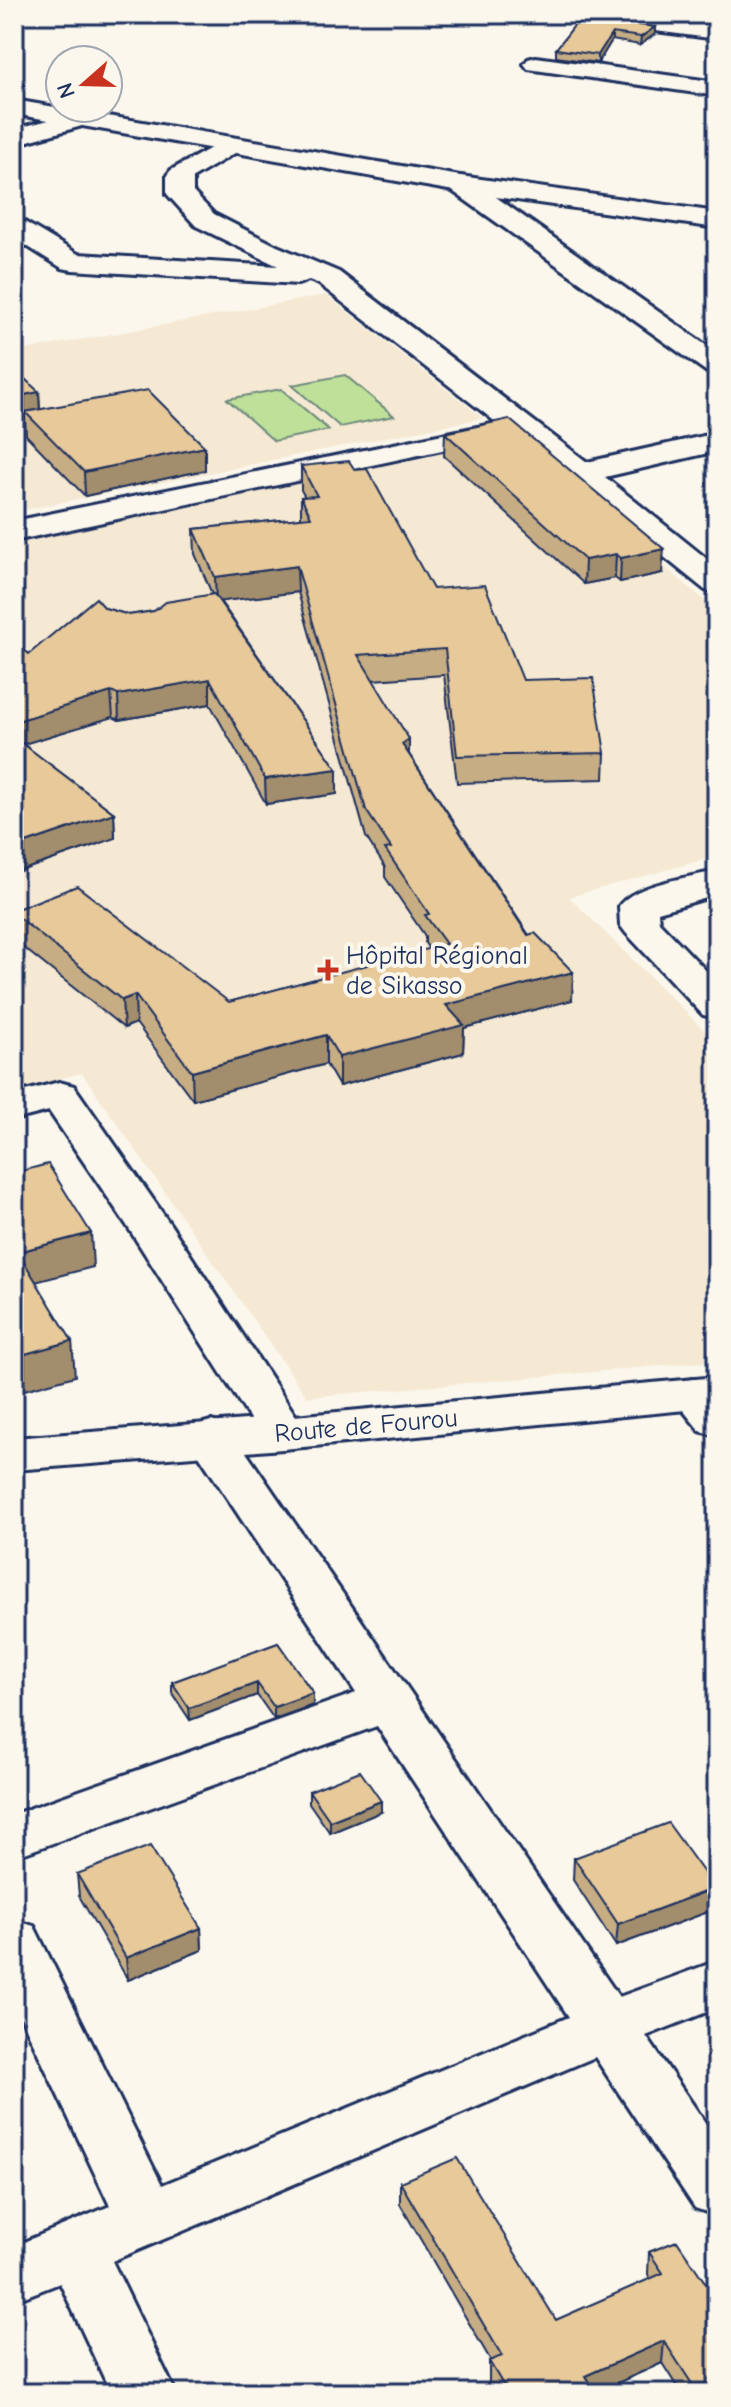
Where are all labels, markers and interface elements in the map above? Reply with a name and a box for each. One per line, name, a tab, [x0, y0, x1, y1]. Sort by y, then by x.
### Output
north arrow	[44, 44, 124, 124]
text: N	[51, 79, 81, 102]
place label: Hôpital Régional de Sikasso	[346, 941, 528, 1001]
marker: Hôpital Régional de Sikasso	[317, 959, 339, 981]
street label: Route de Fourou	[273, 1403, 459, 1449]

